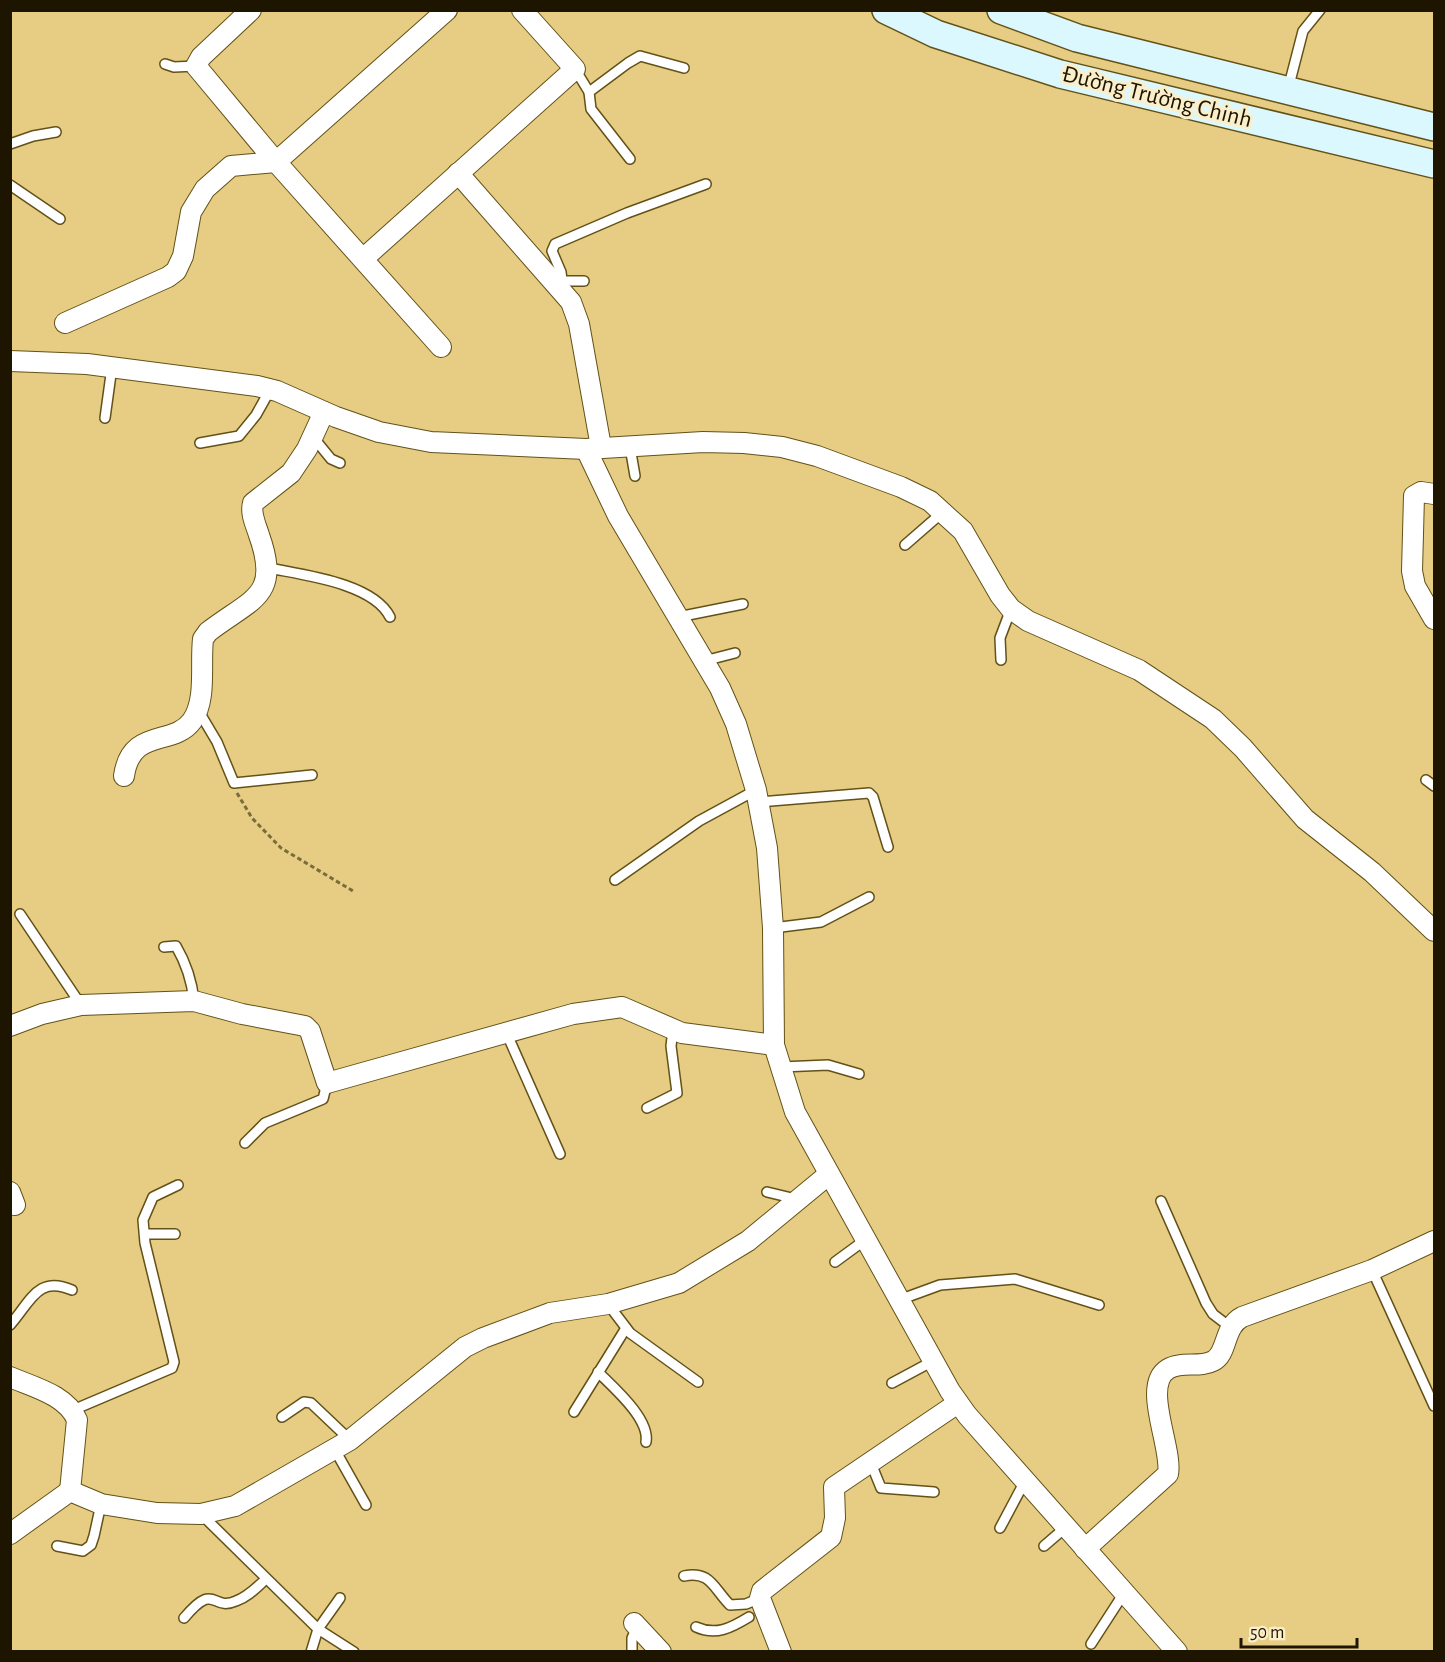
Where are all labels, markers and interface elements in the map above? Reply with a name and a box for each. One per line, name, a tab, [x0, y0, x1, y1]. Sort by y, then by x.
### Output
street label: Đường Trường Chinh	[1059, 62, 1255, 132]
scale bar	[1241, 1611, 1356, 1649]
text: 50 m	[1250, 1624, 1284, 1642]

